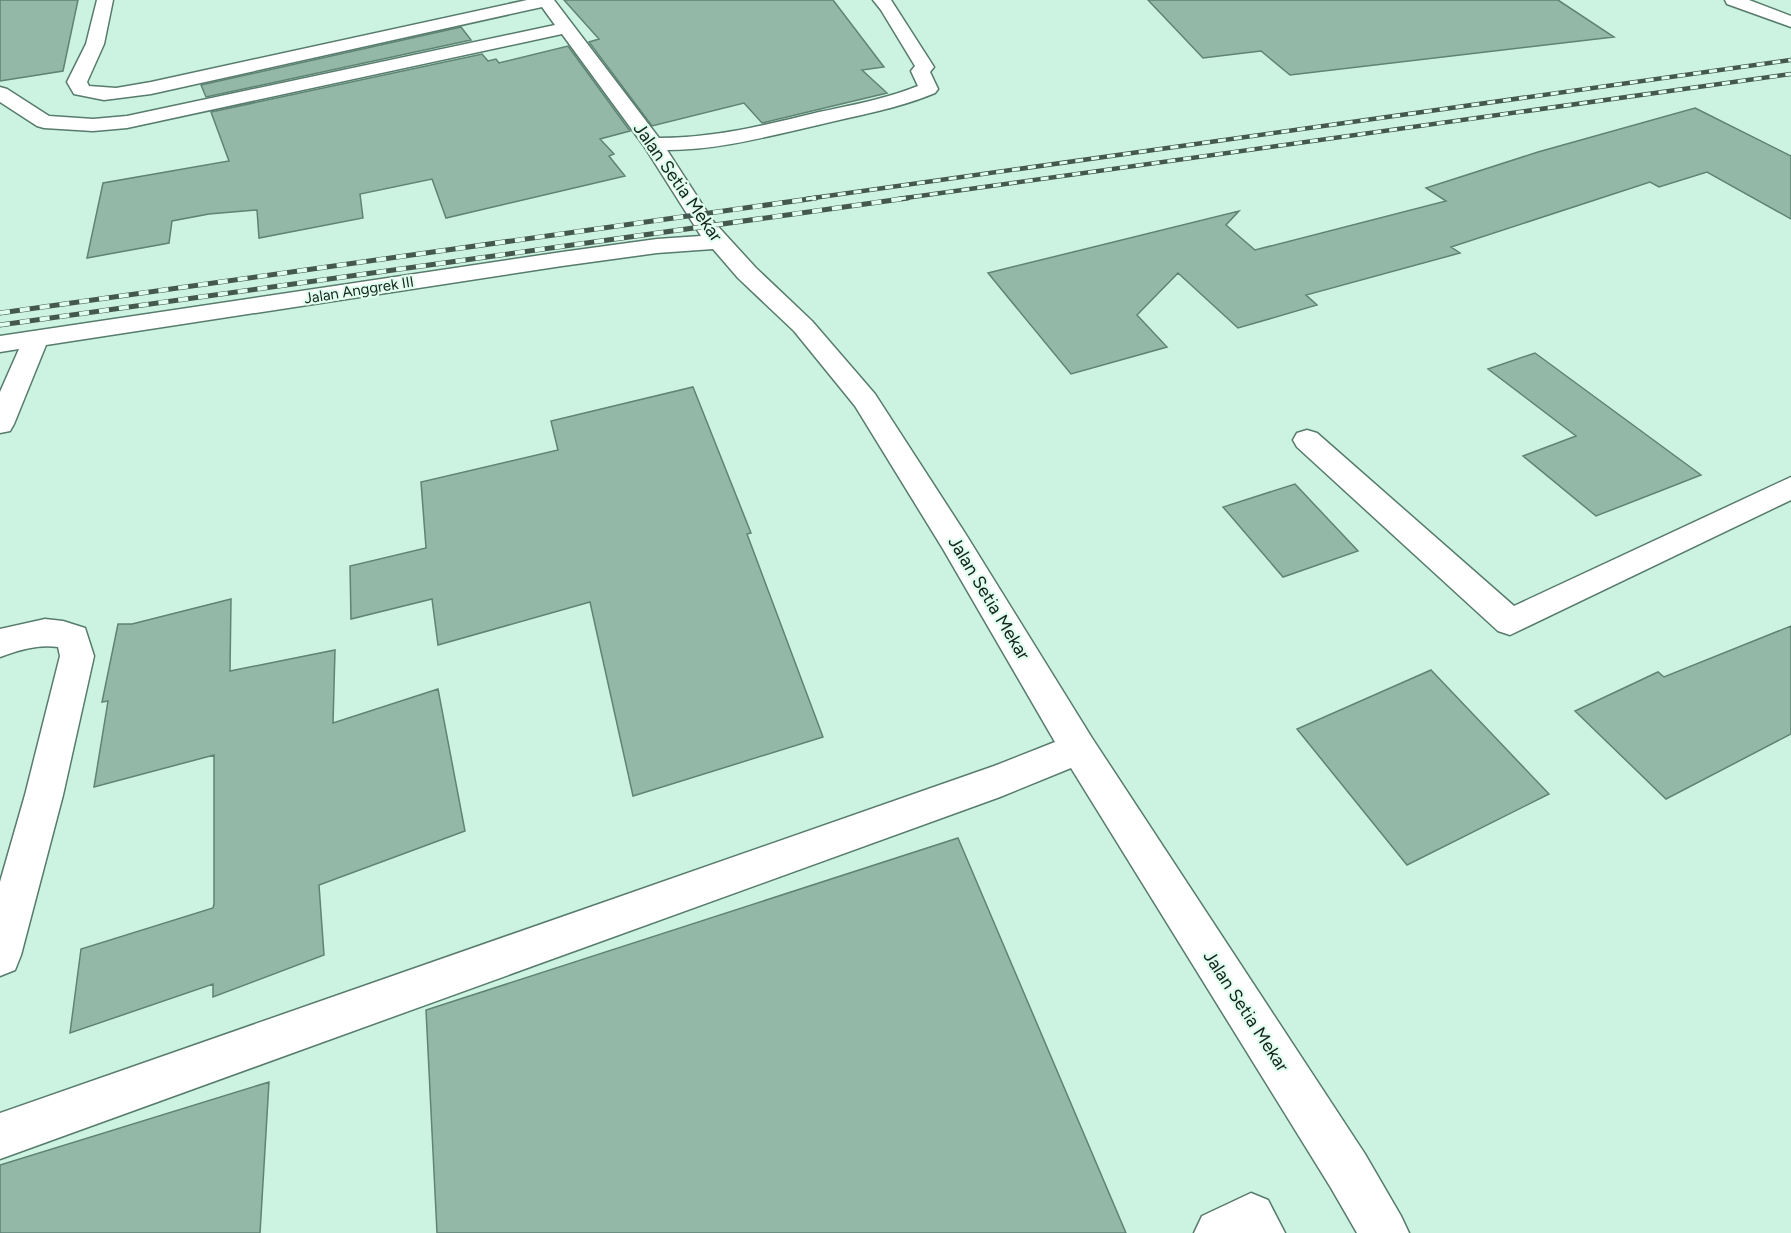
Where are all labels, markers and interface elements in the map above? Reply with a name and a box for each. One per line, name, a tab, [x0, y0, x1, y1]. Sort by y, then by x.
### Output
street label: Jalan Setia Mekar	[629, 118, 727, 246]
street label: Jalan Anggrek III	[303, 272, 415, 308]
street label: Jalan Setia Mekar	[943, 532, 1035, 664]
street label: Jalan Setia Mekar	[1199, 946, 1293, 1076]

